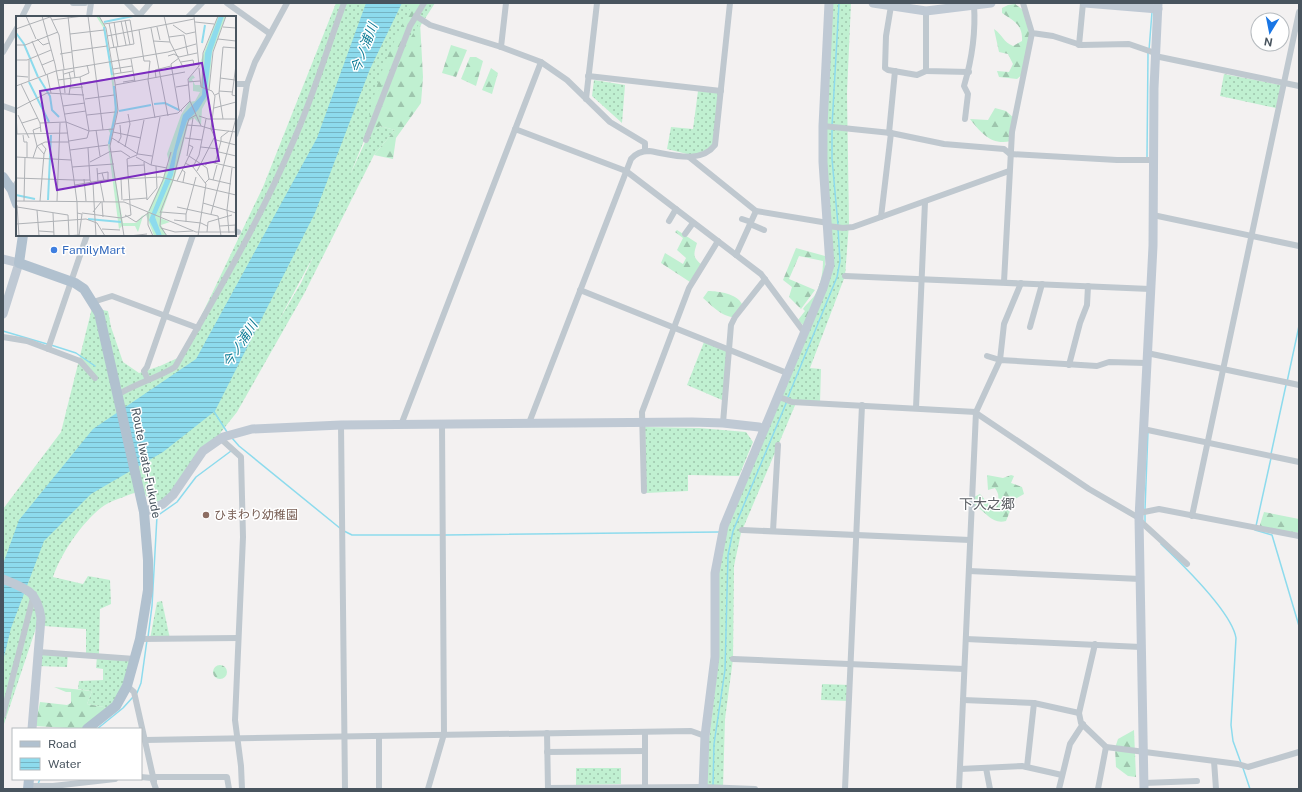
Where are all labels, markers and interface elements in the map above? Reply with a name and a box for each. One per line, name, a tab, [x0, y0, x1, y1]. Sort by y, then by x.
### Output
north arrow	[1250, 12, 1290, 52]
inset map	[16, 16, 236, 236]
water label: 今ノ浦川	[348, 19, 381, 75]
text: N	[1263, 35, 1274, 49]
place label: FamilyMart	[62, 243, 126, 257]
marker: FamilyMart	[49, 245, 59, 255]
water label: 今ノ浦川	[220, 316, 262, 370]
street label: Route Iwata-Fukude	[128, 407, 164, 520]
district label: 下大之郷	[959, 496, 1015, 512]
place label: ひまわり幼稚園	[214, 508, 298, 522]
marker: ひまわり幼稚園	[201, 510, 211, 520]
legend	[12, 728, 142, 780]
text: Road	[48, 737, 76, 751]
text: Water	[48, 757, 82, 771]

